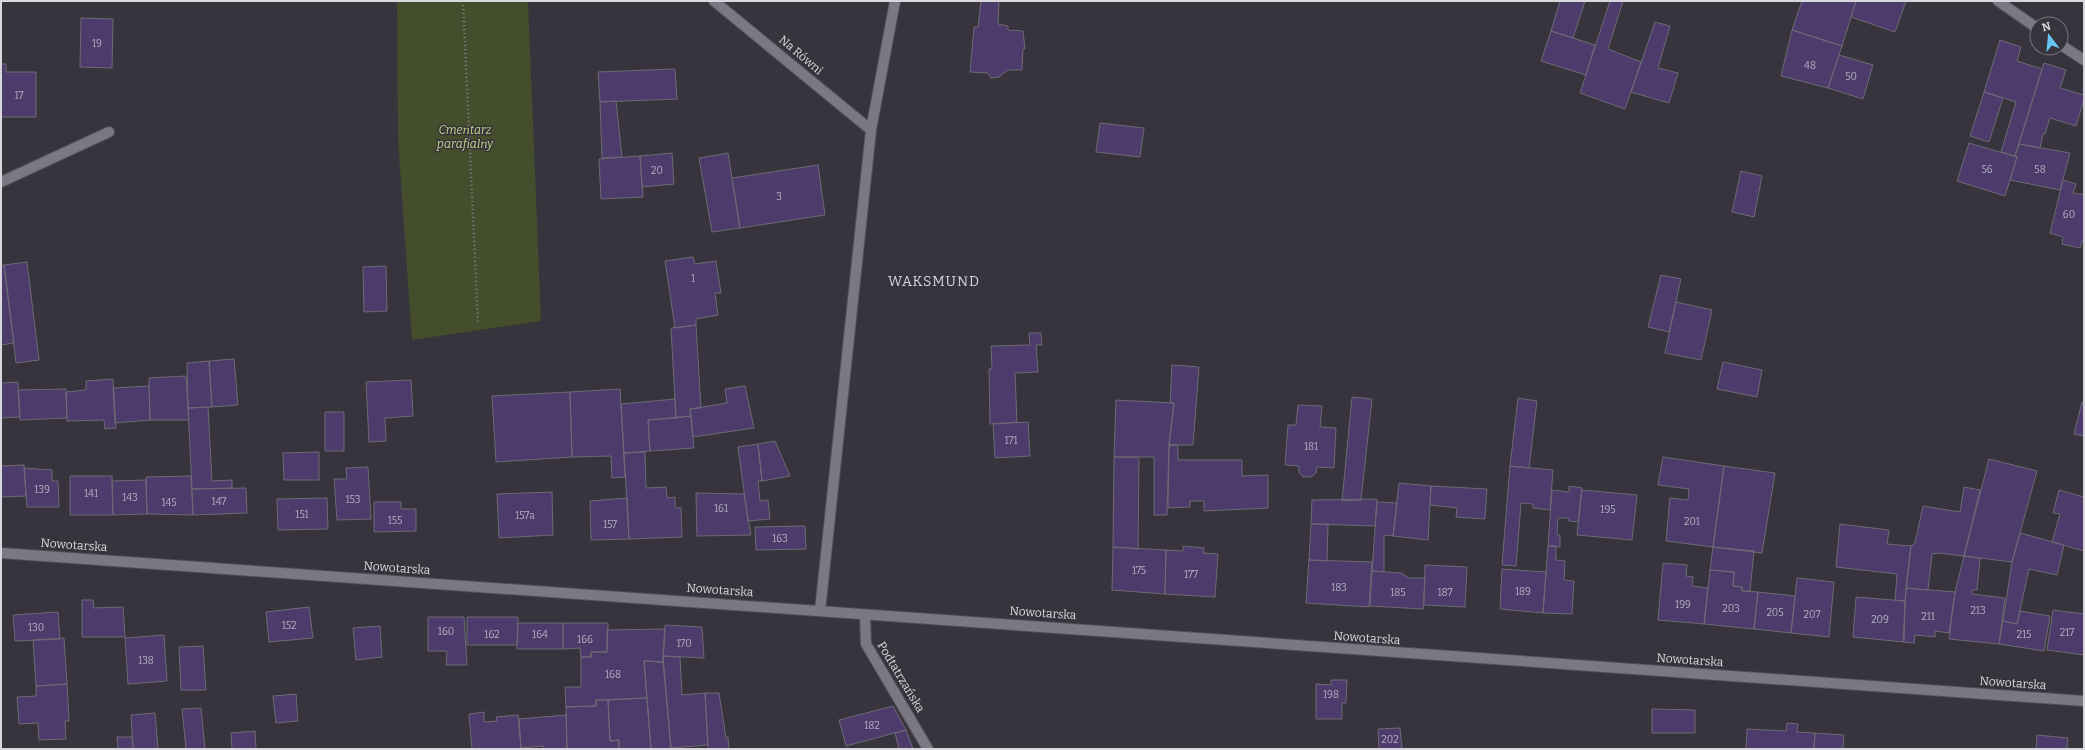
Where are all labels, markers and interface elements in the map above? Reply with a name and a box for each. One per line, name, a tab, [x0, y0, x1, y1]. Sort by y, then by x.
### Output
north arrow	[2029, 16, 2069, 56]
text: N	[2041, 19, 2053, 34]
street label: Na Równi	[776, 33, 826, 78]
house number: 19	[92, 38, 102, 50]
house number: 48	[1804, 60, 1816, 72]
house number: 50	[1845, 71, 1857, 83]
house number: 17	[15, 90, 23, 102]
park label: Cmentarz parafialny	[436, 123, 494, 151]
house number: 56	[1981, 164, 1993, 176]
house number: 58	[2034, 164, 2046, 176]
house number: 20	[651, 165, 663, 177]
house number: 3	[776, 191, 782, 203]
house number: 60	[2063, 209, 2075, 221]
house number: 1	[691, 273, 695, 285]
district label: WAKSMUND	[888, 273, 980, 290]
house number: 171	[1004, 435, 1018, 447]
house number: 181	[1304, 441, 1318, 453]
house number: 139	[34, 484, 50, 496]
house number: 141	[84, 488, 98, 500]
house number: 143	[122, 492, 138, 504]
house number: 153	[346, 494, 361, 506]
house number: 147	[212, 496, 226, 508]
house number: 145	[161, 497, 177, 509]
house number: 161	[714, 503, 728, 515]
house number: 195	[1600, 504, 1616, 516]
house number: 151	[295, 509, 309, 521]
house number: 157a	[515, 510, 535, 522]
house number: 155	[388, 515, 402, 527]
house number: 201	[1684, 516, 1700, 528]
house number: 157	[603, 519, 617, 531]
house number: 163	[772, 533, 788, 545]
street label: Nowotarska	[40, 536, 108, 554]
street label: Nowotarska	[363, 559, 431, 577]
house number: 175	[1132, 565, 1146, 577]
house number: 177	[1184, 569, 1198, 581]
street label: Nowotarska	[686, 581, 754, 599]
house number: 183	[1331, 582, 1347, 594]
house number: 189	[1515, 586, 1531, 598]
house number: 185	[1390, 587, 1406, 599]
house number: 187	[1437, 587, 1453, 599]
house number: 199	[1675, 599, 1691, 611]
house number: 203	[1722, 603, 1740, 615]
street label: Nowotarska	[1009, 604, 1077, 622]
house number: 213	[1970, 605, 1986, 617]
house number: 205	[1766, 607, 1784, 619]
house number: 207	[1804, 609, 1820, 621]
house number: 211	[1921, 611, 1935, 623]
house number: 209	[1871, 614, 1889, 626]
house number: 152	[282, 620, 296, 632]
house number: 130	[28, 622, 44, 634]
house number: 160	[438, 626, 454, 638]
house number: 217	[2060, 627, 2074, 639]
house number: 162	[484, 629, 500, 641]
house number: 164	[532, 629, 548, 641]
street label: Nowotarska	[1333, 629, 1401, 647]
house number: 215	[2017, 629, 2031, 641]
house number: 166	[577, 634, 593, 646]
house number: 170	[676, 638, 692, 650]
street label: Podtatrzańska	[874, 639, 928, 715]
street label: Nowotarska	[1656, 651, 1724, 669]
house number: 138	[138, 655, 154, 667]
house number: 168	[605, 669, 621, 681]
street label: Nowotarska	[1979, 674, 2047, 692]
house number: 198	[1323, 689, 1339, 701]
house number: 182	[864, 720, 880, 732]
house number: 202	[1381, 734, 1399, 746]

